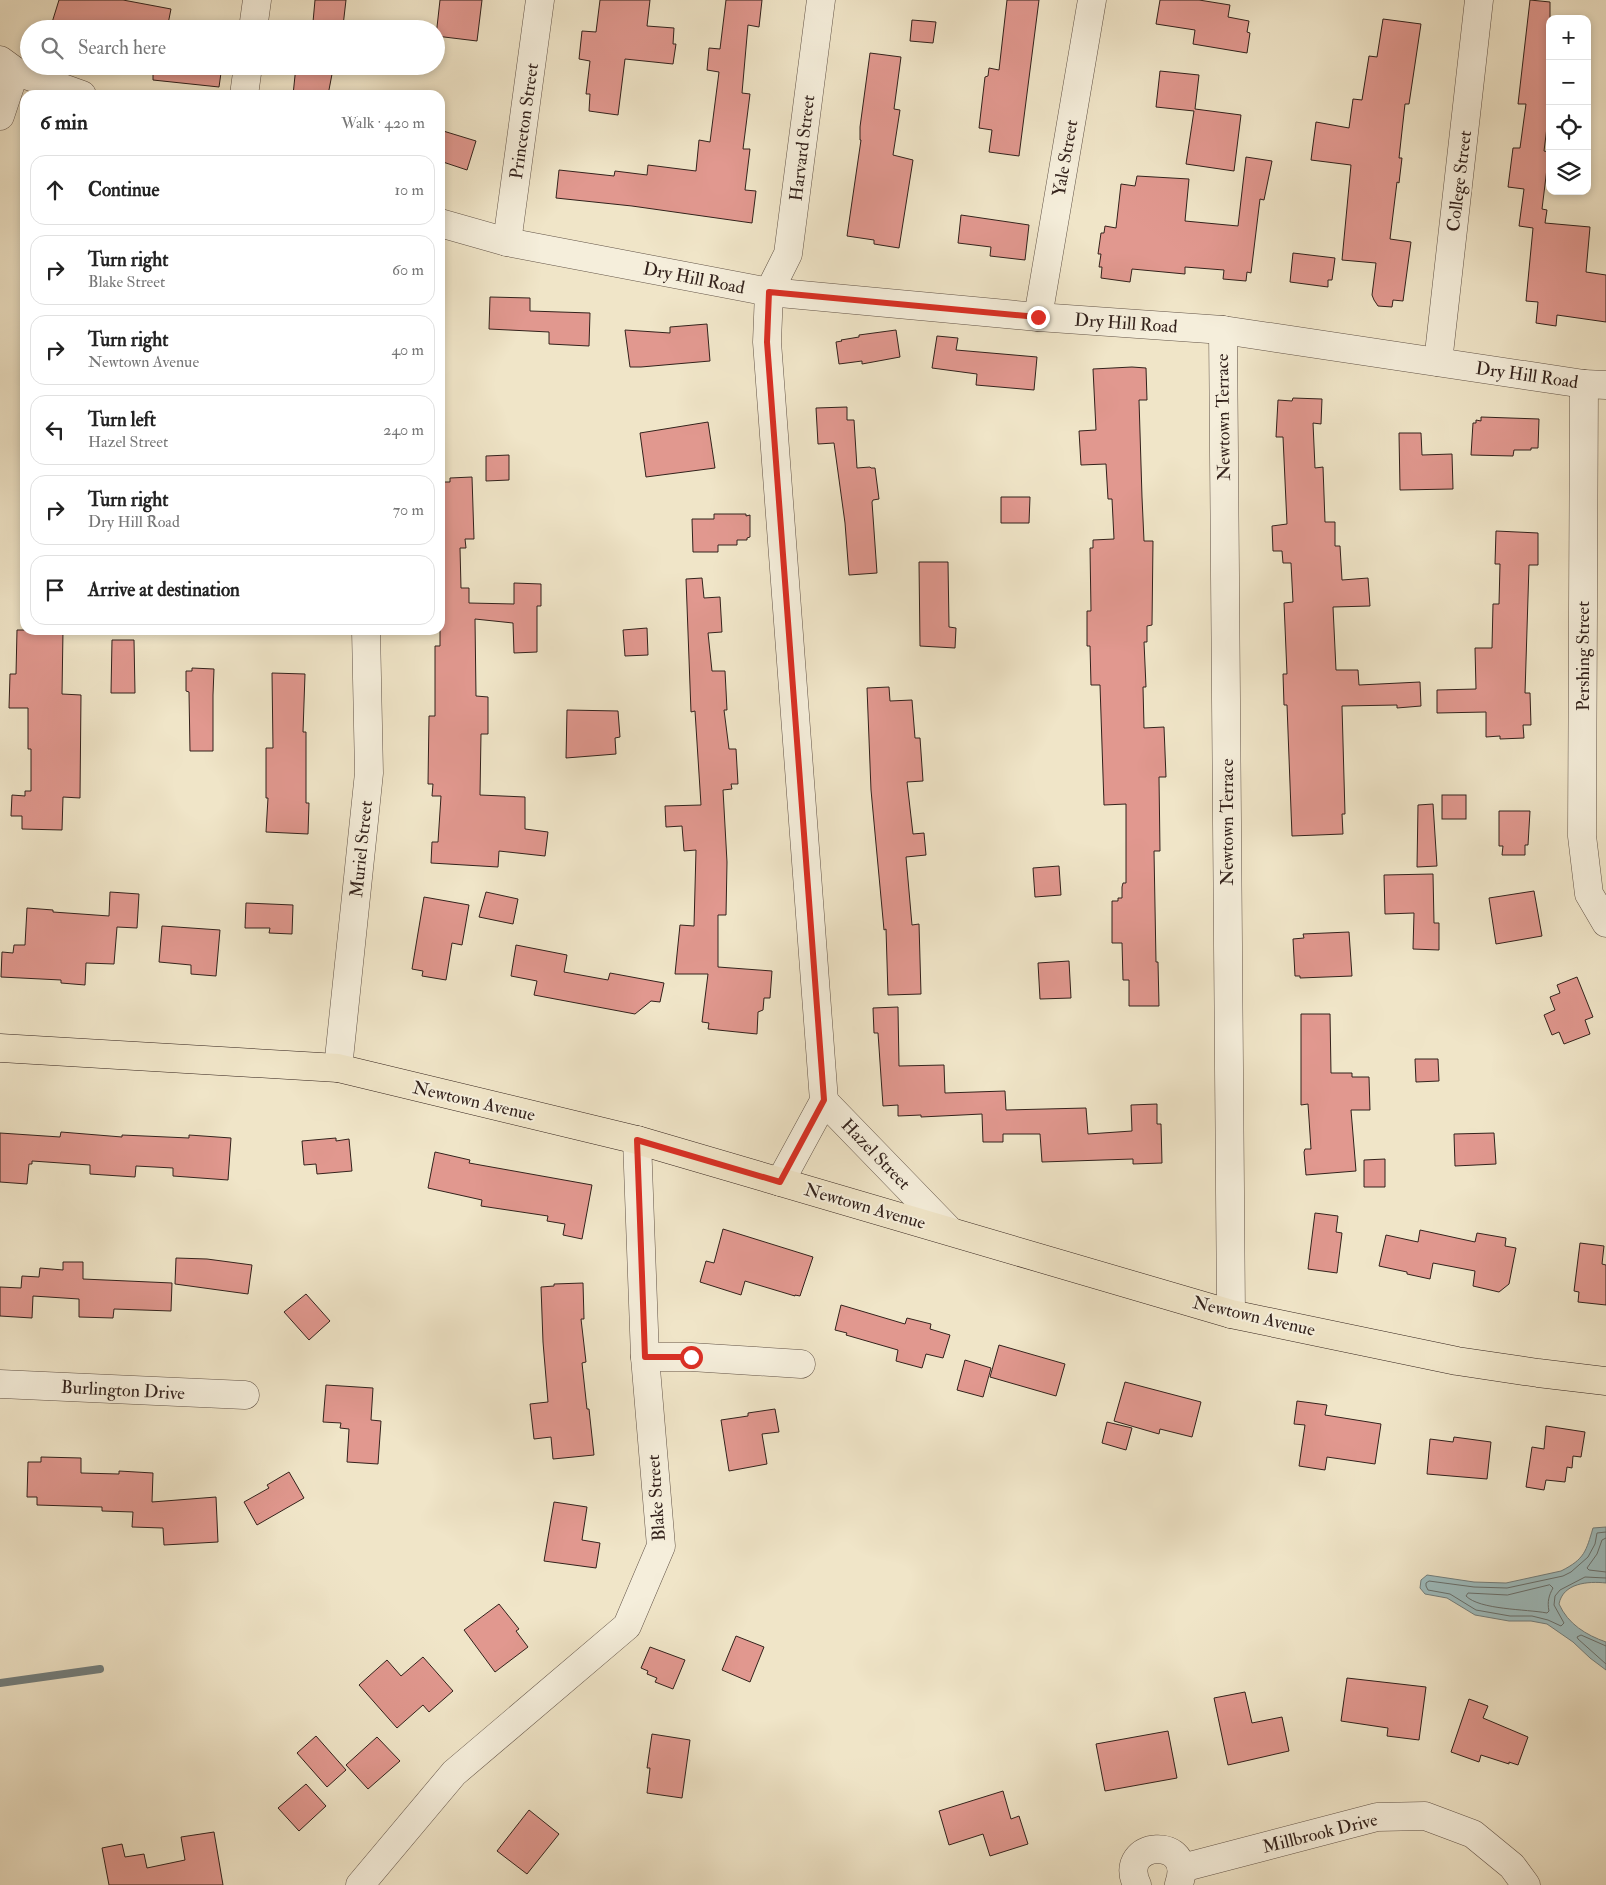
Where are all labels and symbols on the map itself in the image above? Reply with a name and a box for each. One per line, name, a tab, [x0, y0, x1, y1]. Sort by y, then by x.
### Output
street label: Princeton Street	[505, 61, 544, 180]
street label: Harvard Street	[785, 94, 820, 202]
street label: Yale Street	[1047, 118, 1084, 198]
street label: College Street	[1442, 129, 1477, 233]
street label: Dry Hill Road	[641, 257, 747, 300]
route end	[1027, 306, 1050, 329]
street label: Dry Hill Road	[1074, 308, 1178, 339]
street label: Newtown Terrace	[1211, 353, 1236, 481]
street label: Dry Hill Road	[1474, 357, 1580, 394]
street label: Pershing Street	[1572, 601, 1595, 711]
street label: Newtown Terrace	[1216, 758, 1239, 886]
street label: Muriel Street	[345, 799, 378, 899]
street label: Newtown Avenue	[410, 1076, 538, 1127]
street label: Hazel Street	[836, 1114, 915, 1195]
street label: Newtown Avenue	[802, 1178, 929, 1235]
street label: Newtown Avenue	[1190, 1291, 1318, 1342]
route start	[680, 1346, 703, 1369]
street label: Burlington Drive	[60, 1376, 186, 1405]
street label: Blake Street	[642, 1454, 671, 1542]
street label: Millbrook Drive	[1260, 1808, 1380, 1859]

